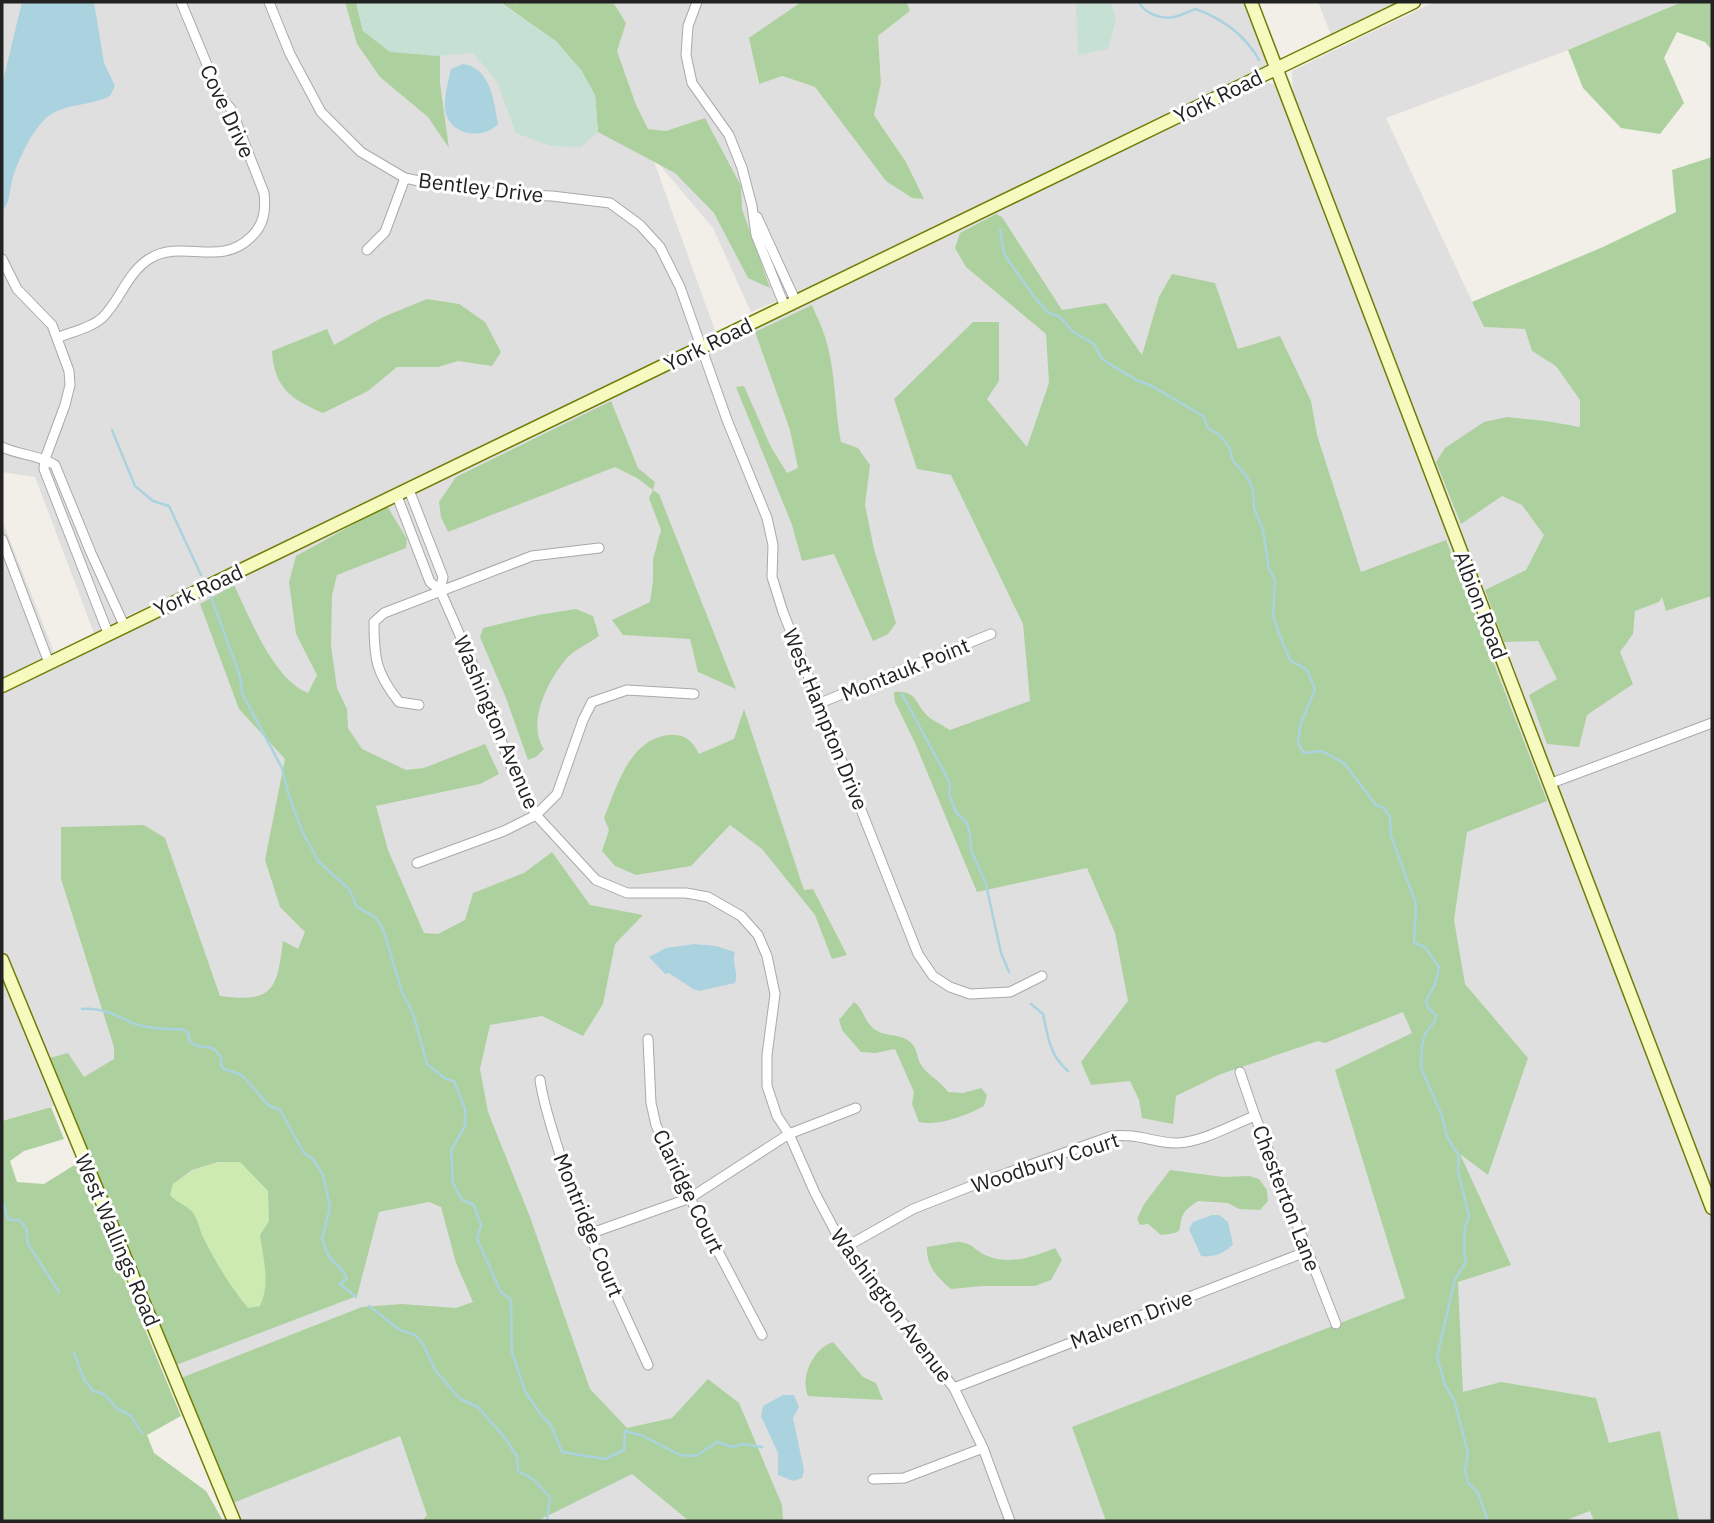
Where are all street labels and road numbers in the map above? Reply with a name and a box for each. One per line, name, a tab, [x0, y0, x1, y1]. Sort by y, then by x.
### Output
street label: Cove Drive	[194, 60, 262, 162]
street label: York Road	[1169, 63, 1267, 129]
street label: Bentley Drive	[417, 165, 545, 209]
street label: York Road	[659, 311, 757, 377]
street label: Albion Road	[1448, 547, 1514, 663]
street label: York Road	[149, 557, 247, 623]
street label: West Hampton Drive	[777, 624, 875, 814]
street label: Washington Avenue	[448, 631, 546, 813]
street label: Montauk Point	[837, 631, 973, 707]
street label: Chesterton Lane	[1246, 1121, 1328, 1275]
street label: Claridge Court	[647, 1124, 731, 1258]
street label: Woodbury Court	[968, 1125, 1122, 1199]
street label: West Wallings Road	[69, 1149, 167, 1331]
street label: Montridge Court	[547, 1149, 631, 1301]
street label: Washington Avenue	[825, 1222, 959, 1388]
street label: Malvern Drive	[1066, 1283, 1196, 1355]

